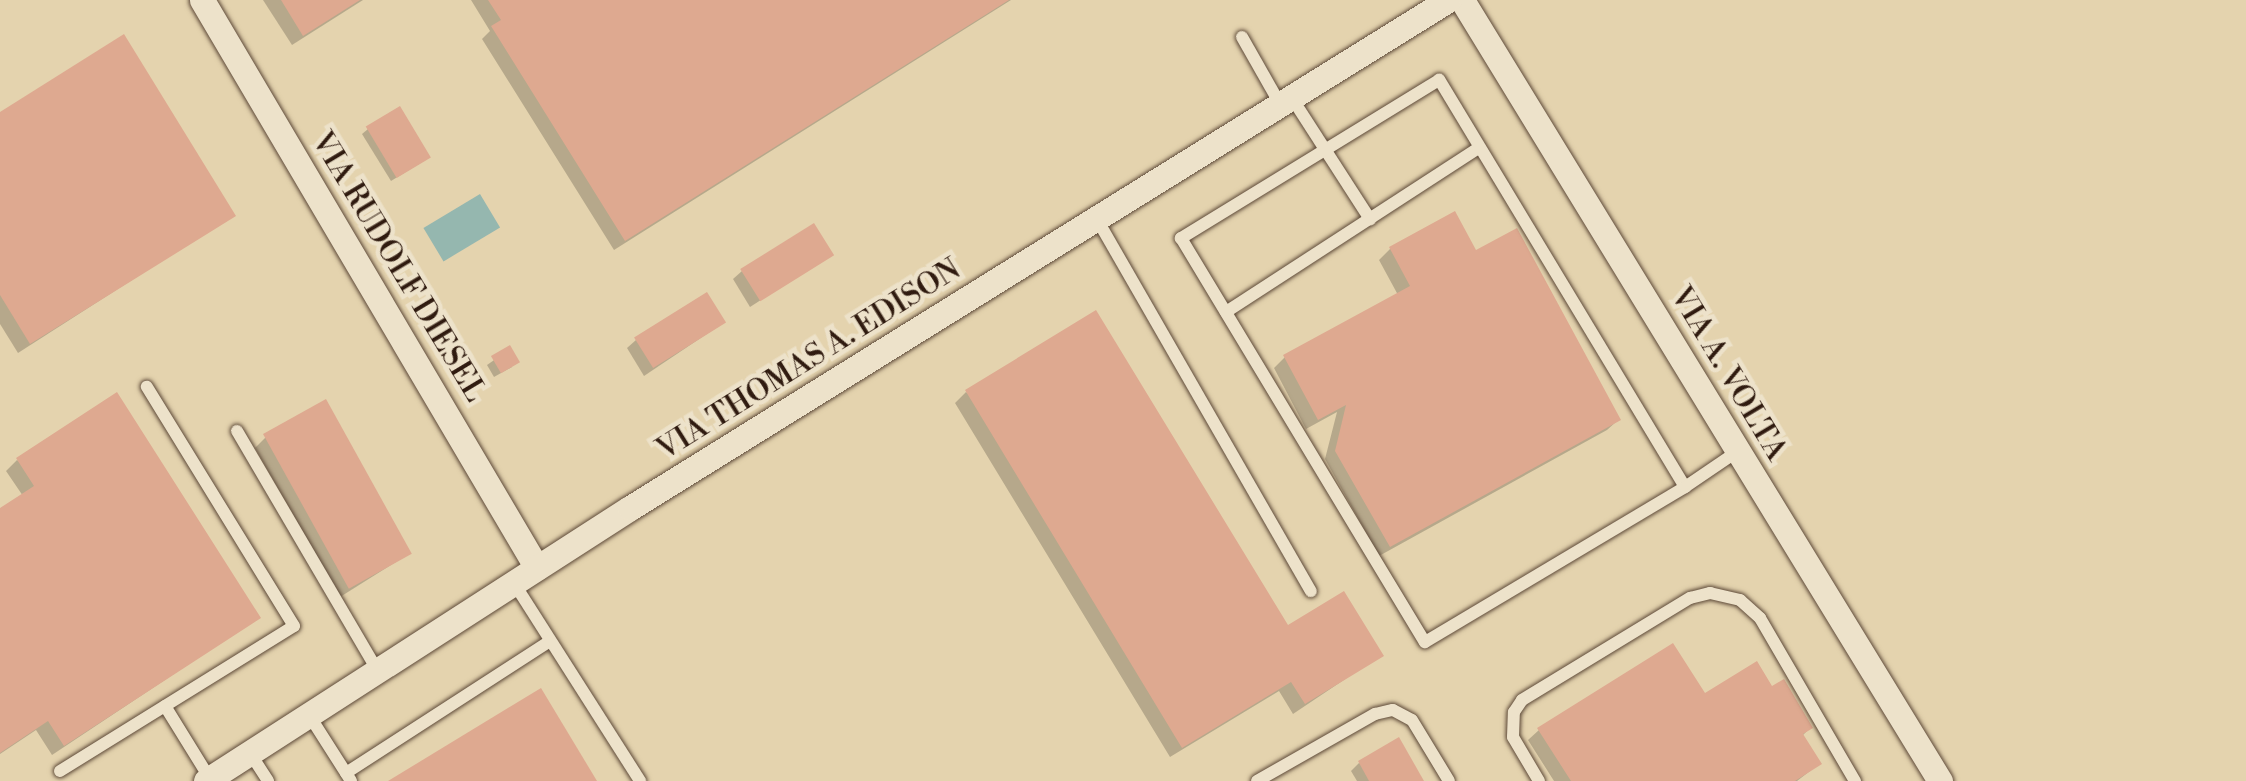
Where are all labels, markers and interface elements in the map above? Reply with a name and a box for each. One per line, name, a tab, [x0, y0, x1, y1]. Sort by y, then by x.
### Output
street label: VIA RUDOLF DIESEL	[303, 126, 493, 408]
street label: VIA THOMAS A. EDISON	[651, 252, 967, 468]
street label: VIA A. VOLTA	[1662, 281, 1794, 467]

